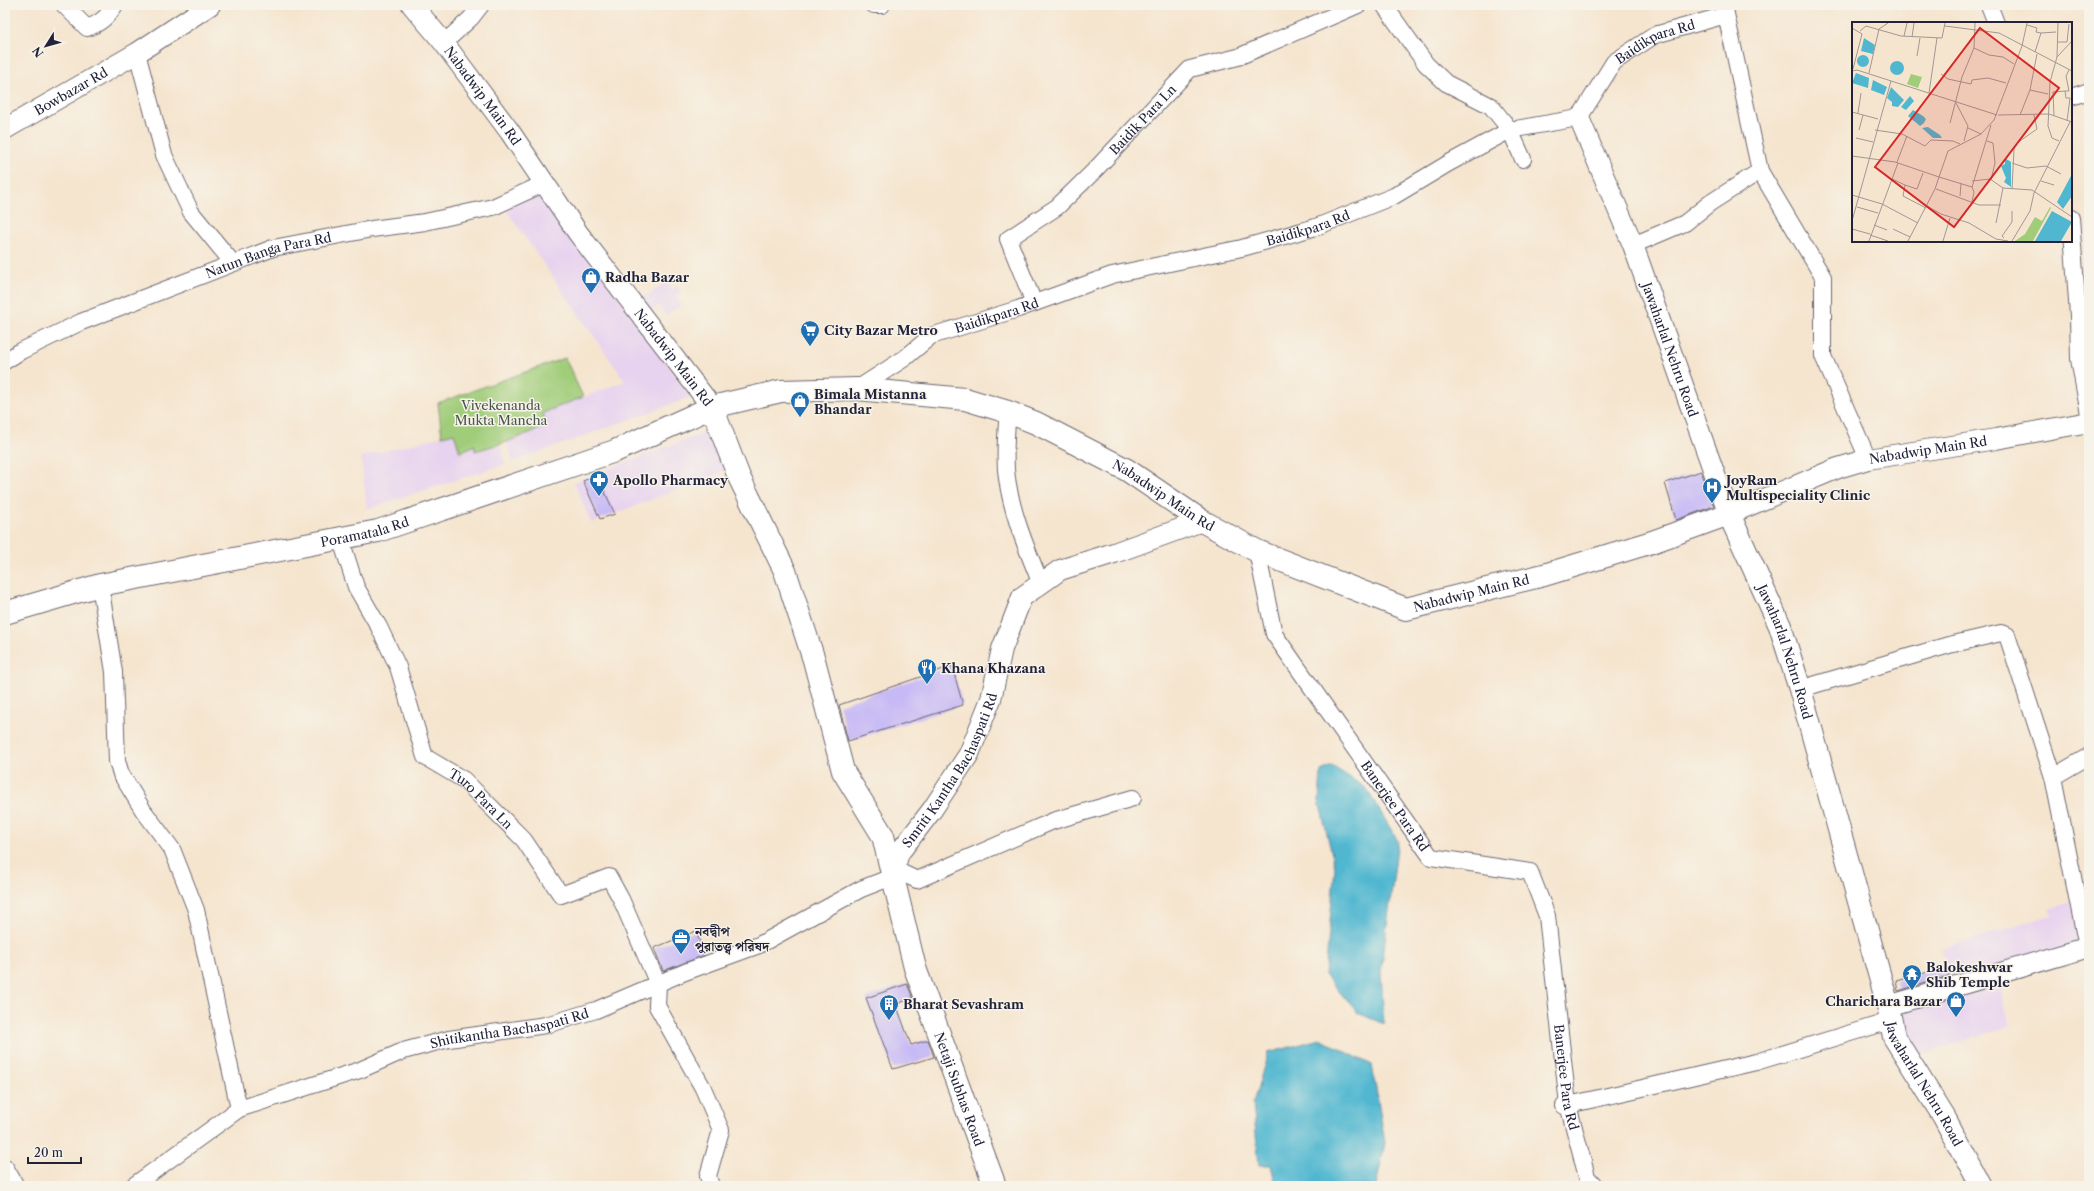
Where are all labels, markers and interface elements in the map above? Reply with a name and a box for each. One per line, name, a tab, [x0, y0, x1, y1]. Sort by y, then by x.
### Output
street label: Baidikpara Rd	[1612, 16, 1697, 67]
inset map	[1852, 22, 2072, 242]
north arrow	[26, 26, 66, 66]
street label: Nabadwip Main Rd	[441, 43, 524, 148]
text: N	[29, 44, 46, 60]
street label: Bowbazar Rd	[31, 64, 110, 118]
street label: Baidik Para Ln	[1106, 81, 1179, 158]
street label: Baidikpara Rd	[1264, 206, 1352, 249]
street label: Natun Banga Para Rd	[203, 229, 333, 281]
shop icon: Radha Bazar	[580, 266, 602, 294]
place label: Radha Bazar	[605, 269, 690, 285]
street label: Jawaharlal Nehru Road	[1638, 278, 1702, 419]
street label: Baidikpara Rd	[953, 294, 1041, 336]
street label: Nabadwip Main Rd	[631, 305, 716, 409]
supermarket icon: City Bazar Metro	[799, 319, 821, 347]
place label: City Bazar Metro	[824, 322, 938, 338]
place label: Bimala Mistanna Bhandar	[814, 386, 927, 417]
shop icon: Bimala Mistanna Bhandar	[789, 390, 811, 418]
park label: Vivekenanda Mukta Mancha	[455, 397, 548, 428]
street label: Nabadwip Main Rd	[1868, 433, 1988, 467]
street label: Nabadwip Main Rd	[1110, 456, 1217, 534]
pharmacy icon: Apollo Pharmacy	[588, 469, 610, 497]
place label: Apollo Pharmacy	[612, 472, 729, 488]
place label: JoyRam Multispeciality Clinic	[1724, 472, 1870, 503]
hospital icon: JoyRam Multispeciality Clinic	[1701, 476, 1723, 504]
street label: Poramatala Rd	[319, 513, 411, 550]
street label: Nabadwip Main Rd	[1412, 571, 1531, 615]
street label: Jawaharlal Nehru Road	[1753, 580, 1816, 721]
restaurant icon: Khana Khazana	[916, 657, 938, 685]
place label: Khana Khazana	[941, 660, 1046, 676]
street label: Smriti Kantha Bachaspati Rd	[898, 691, 1000, 850]
street label: Banerjee Para Rd	[1358, 758, 1432, 854]
street label: Turo Para Ln	[446, 765, 516, 832]
place label: নবদ্বীপ পুরাতত্ত্ব পরিষদ	[694, 923, 770, 955]
office icon: নবদ্বীপ পুরাতত্ত্ব পরিষদ	[670, 927, 692, 955]
place label: Balokeshwar Shib Temple	[1926, 959, 2013, 990]
temple icon: Balokeshwar Shib Temple	[1901, 963, 1923, 991]
shop icon: Charichara Bazar	[1945, 990, 1967, 1018]
building icon: Bharat Sevashram	[878, 993, 900, 1021]
place label: Charichara Bazar	[1825, 993, 1943, 1009]
place label: Bharat Sevashram	[903, 996, 1024, 1012]
street label: Shitikantha Bachaspati Rd	[428, 1005, 591, 1052]
street label: Jawaharlal Nehru Road	[1883, 1018, 1966, 1149]
street label: Banerjee Para Rd	[1551, 1023, 1582, 1132]
street label: Netaji Subhas Road	[931, 1030, 988, 1148]
scale bar	[28, 1139, 81, 1165]
text: 20 m	[34, 1145, 63, 1160]

